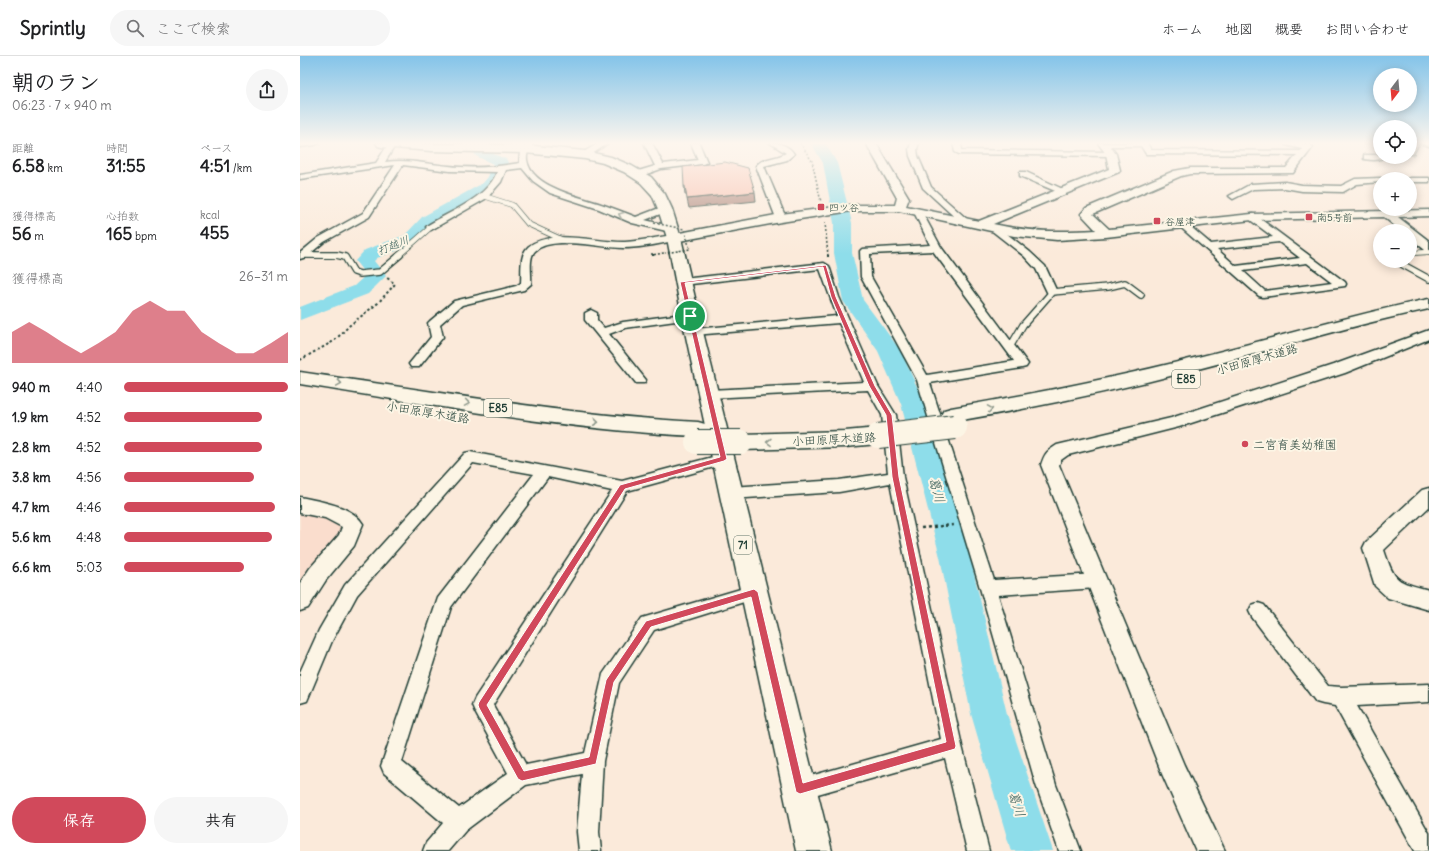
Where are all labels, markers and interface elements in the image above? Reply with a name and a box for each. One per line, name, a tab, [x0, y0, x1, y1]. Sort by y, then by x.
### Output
search box	[110, 10, 390, 46]
text: Sprintly	[20, 16, 86, 40]
icon: search	[124, 17, 146, 39]
text: ここで検索	[156, 19, 231, 38]
text: ホーム	[1162, 20, 1203, 38]
text: 地図	[1225, 20, 1253, 38]
text: 概要	[1275, 20, 1303, 38]
text: お問い合わせ	[1325, 20, 1409, 38]
text: 朝のラン	[12, 68, 100, 96]
north arrow	[1373, 68, 1417, 112]
map controls	[1373, 68, 1417, 268]
button: share	[246, 69, 288, 111]
text: 06:23 · 7 × 940 m	[12, 97, 112, 114]
button: locate	[1373, 120, 1417, 164]
text: 距離	[12, 141, 34, 155]
text: 時間	[106, 141, 128, 155]
text: ペース	[200, 141, 232, 155]
text: 6.58	[12, 155, 45, 177]
text: 31:55	[106, 155, 146, 177]
text: 4:51	[200, 155, 230, 177]
text: km	[45, 161, 63, 175]
text: /km	[230, 161, 252, 175]
button: +	[1373, 172, 1417, 216]
place label: 四ツ谷	[829, 201, 859, 214]
marker: 四ツ谷	[816, 202, 826, 212]
text: kcal	[200, 208, 220, 222]
text: 獲得標高	[12, 209, 56, 223]
text: 心拍数	[106, 209, 139, 223]
place label: 南5号前	[1317, 211, 1353, 224]
one-way arrow	[617, 212, 625, 220]
marker: 南5号前	[1304, 212, 1314, 222]
place label: 谷屋津	[1165, 215, 1195, 228]
marker: 谷屋津	[1152, 216, 1162, 226]
text: 455	[200, 222, 229, 244]
text: 56	[12, 223, 32, 245]
text: 165	[106, 223, 132, 245]
button: −	[1373, 224, 1417, 268]
text: m	[32, 229, 44, 243]
text: bpm	[132, 229, 157, 243]
water label: 打越川	[375, 232, 411, 258]
text: 26–31 m	[239, 268, 288, 285]
text: 獲得標高	[12, 270, 64, 287]
pin	[673, 299, 707, 333]
icon: arrive	[679, 305, 701, 327]
street label: 小田原厚木道路	[1215, 340, 1299, 378]
road number: E85	[1172, 370, 1200, 388]
text: 940 m	[12, 379, 50, 396]
text: 4:40	[76, 379, 103, 396]
one-way arrow	[335, 379, 342, 387]
street label: 小田原厚木道路	[385, 398, 471, 426]
one-way arrow	[464, 398, 470, 407]
road number: E85	[484, 399, 512, 417]
one-way arrow	[986, 405, 993, 414]
text: 1.9 km	[12, 409, 48, 426]
text: 4:52	[76, 409, 101, 426]
one-way arrow	[593, 417, 599, 426]
street label: 小田原厚木道路	[792, 429, 876, 449]
place label: 二宮育美幼稚園	[1253, 437, 1337, 452]
one-way arrow	[766, 438, 772, 446]
text: 2.8 km	[12, 439, 50, 456]
text: 4:52	[76, 439, 101, 456]
marker: 二宮育美幼稚園	[1240, 439, 1250, 449]
text: 3.8 km	[12, 469, 51, 486]
text: 4:56	[76, 469, 101, 486]
water label: 葛川	[925, 475, 949, 505]
text: 4.7 km	[12, 499, 50, 516]
text: 4:46	[76, 499, 101, 516]
text: 5.6 km	[12, 529, 51, 546]
text: 4:48	[76, 529, 101, 546]
road number: 71	[734, 536, 752, 554]
text: 6.6 km	[12, 559, 51, 576]
text: 5:03	[76, 559, 102, 576]
water label: 葛川	[1005, 789, 1029, 819]
button: 保存	[12, 797, 146, 843]
button: 共有	[154, 797, 288, 843]

